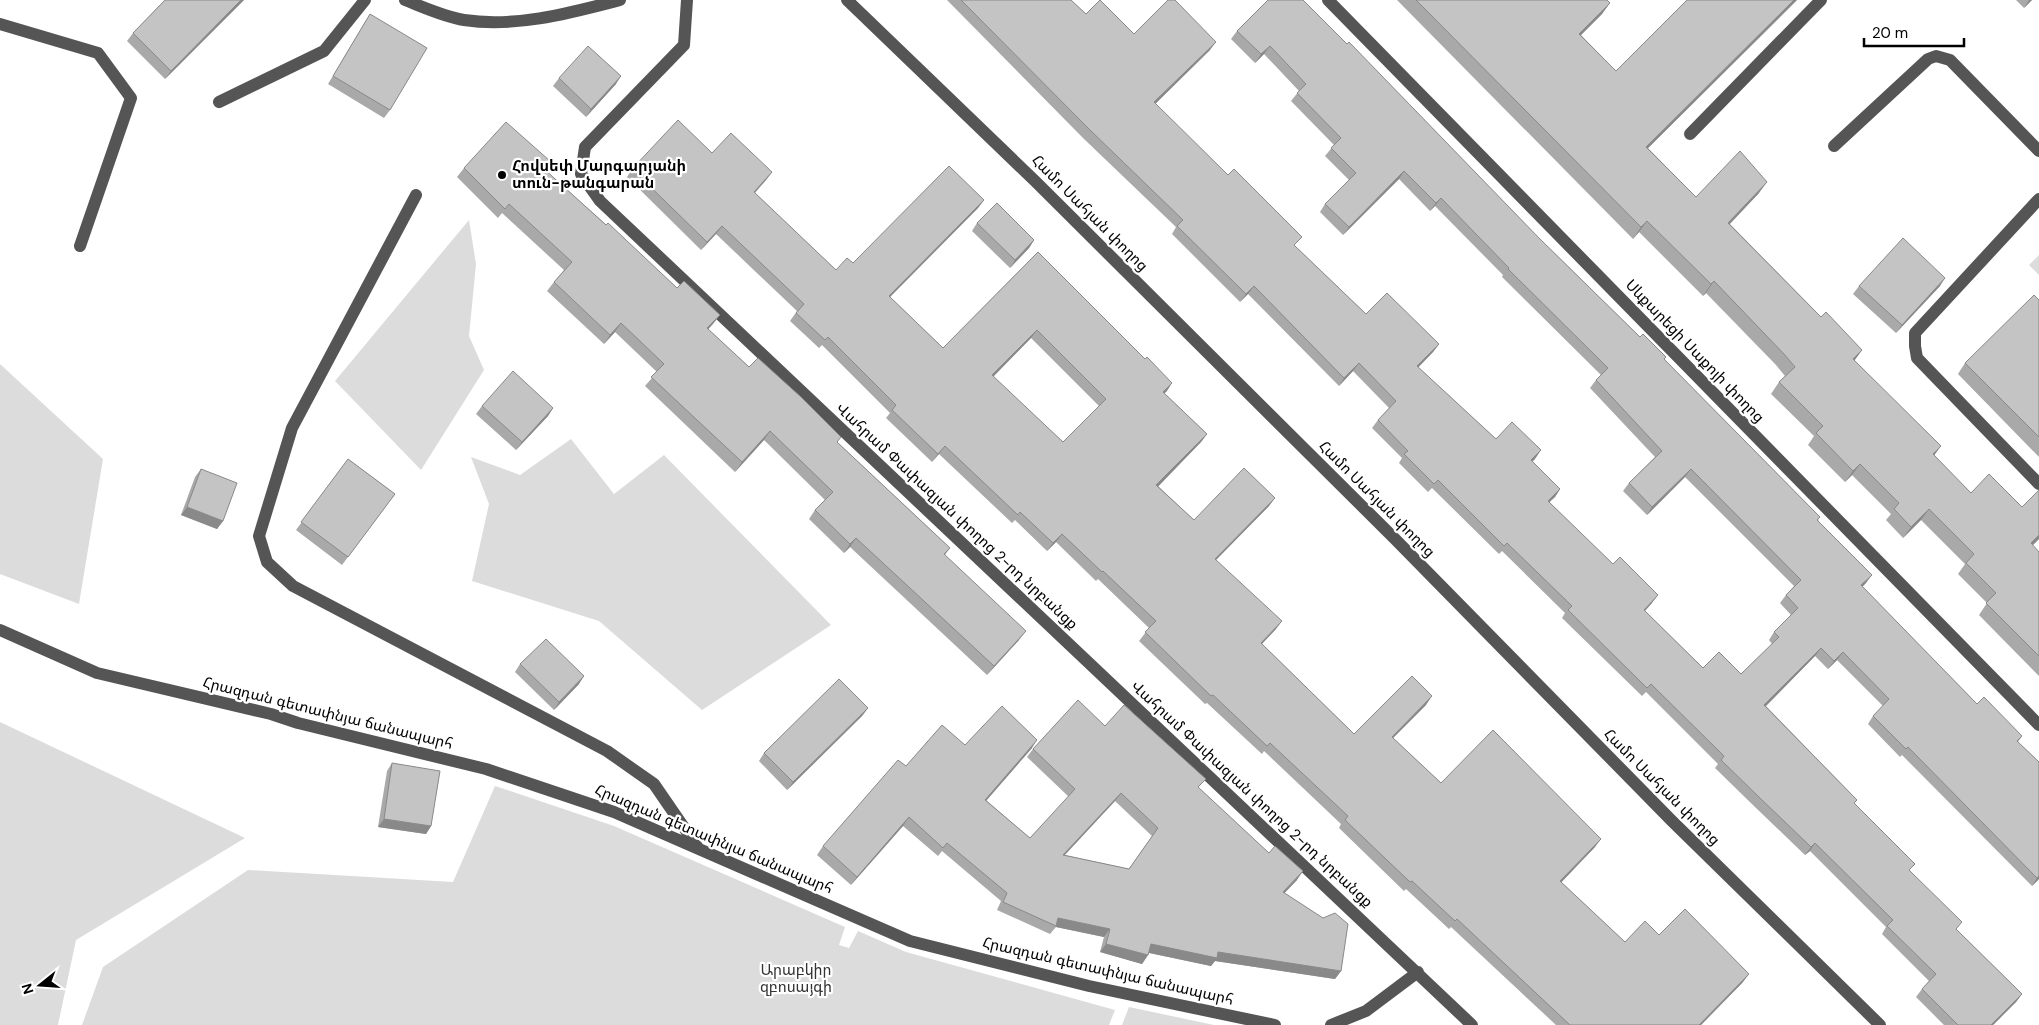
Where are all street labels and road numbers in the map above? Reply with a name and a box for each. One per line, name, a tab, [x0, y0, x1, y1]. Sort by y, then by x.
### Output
street label: Համո Սահյան փողոց	[1027, 150, 1153, 276]
street label: Սևքարեցի Սաքոյի փողոց	[1621, 275, 1769, 427]
street label: Վահրամ Փափազյան փողոց 2-րդ նրբանցք	[832, 398, 1082, 634]
street label: Համո Սահյան փողոց	[1314, 436, 1440, 562]
street label: Հրազդան գետափնյա ճանապարհ	[201, 672, 455, 754]
street label: Վահրամ Փափազյան փողոց 2-րդ նրբանցք	[1127, 676, 1377, 912]
street label: Համո Սահյան փողոց	[1599, 724, 1725, 850]
street label: Հրազդան գետափնյա ճանապարհ	[592, 780, 836, 898]
street label: Հրազդան գետափնյա ճանապարհ	[981, 932, 1235, 1010]

